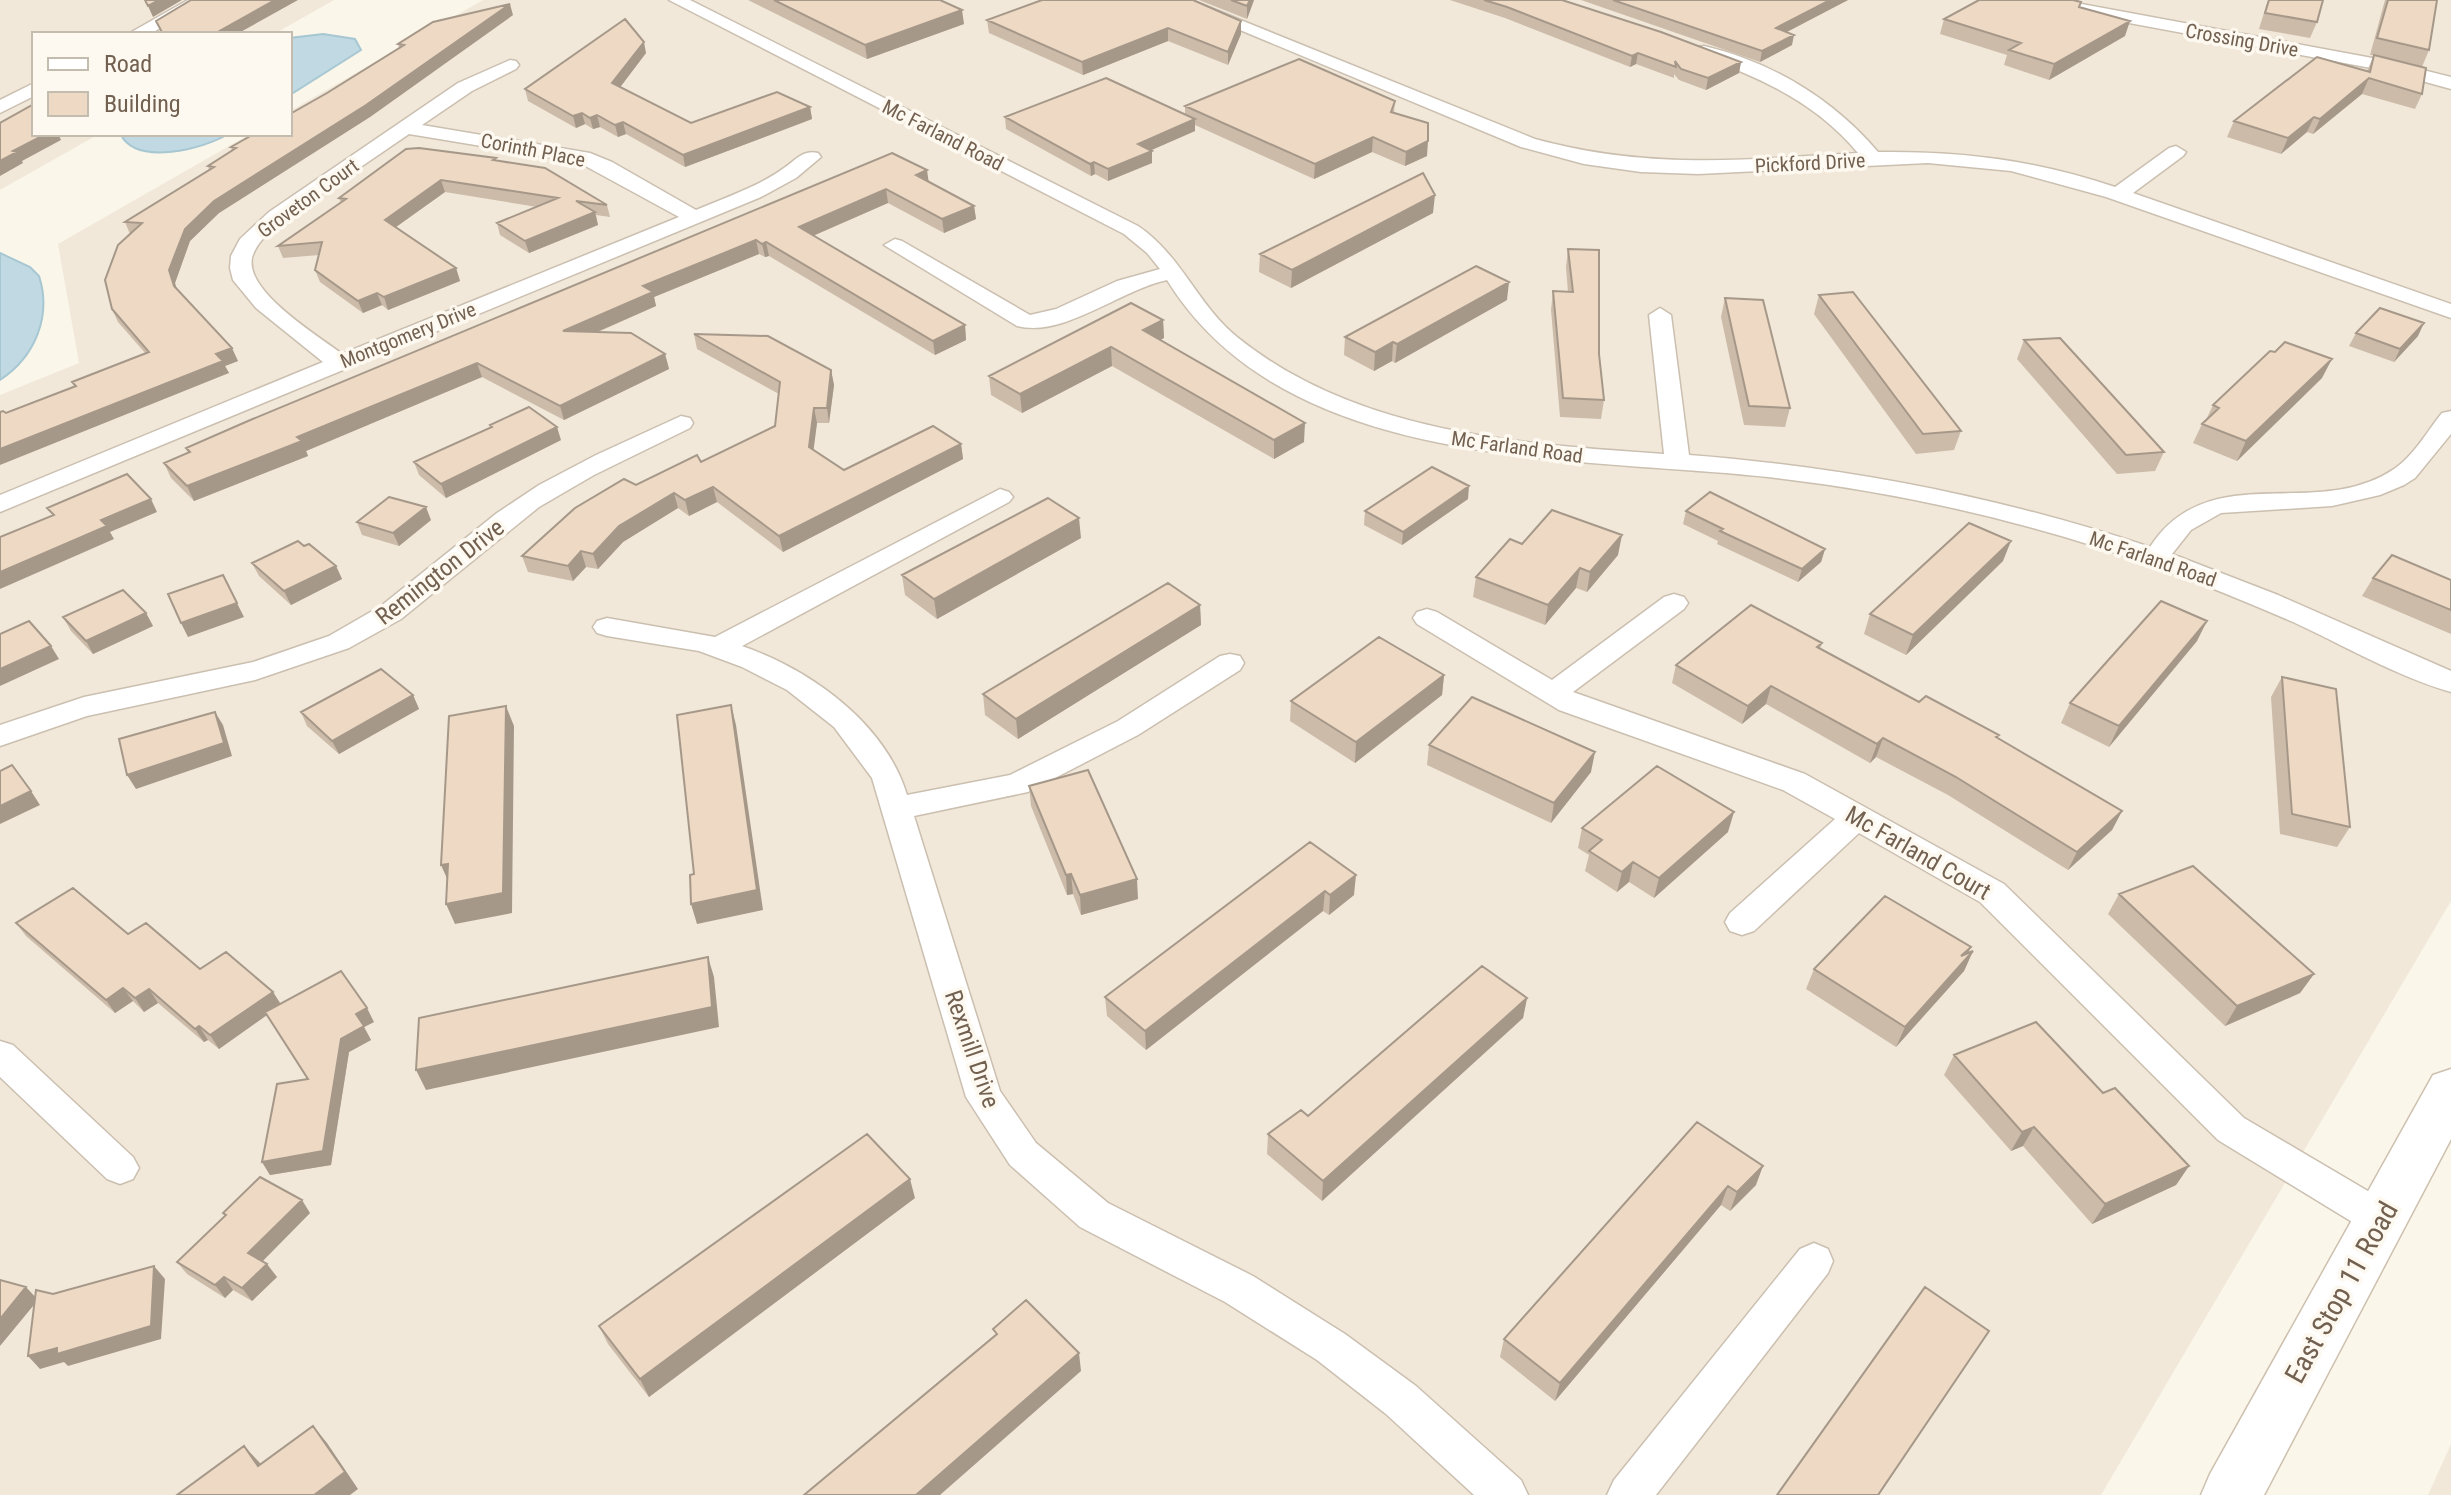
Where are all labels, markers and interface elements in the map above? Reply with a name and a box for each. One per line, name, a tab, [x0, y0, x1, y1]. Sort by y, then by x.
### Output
street label: Crossing Drive	[2184, 18, 2300, 62]
legend	[32, 32, 292, 136]
text: Road	[104, 50, 152, 78]
text: Building	[104, 90, 181, 118]
street label: Mc Farland Road	[879, 94, 1007, 176]
street label: Corinth Place	[479, 128, 587, 172]
street label: Pickford Drive	[1754, 148, 1866, 178]
street label: Groveton Court	[253, 153, 363, 243]
street label: Montgomery Drive	[337, 297, 479, 373]
street label: Mc Farland Road	[1450, 426, 1584, 468]
street label: Remington Drive	[370, 513, 510, 631]
street label: Mc Farland Road	[2086, 526, 2220, 592]
street label: Mc Farland Court	[1840, 800, 1996, 906]
street label: Rexmill Drive	[939, 987, 1005, 1111]
street label: East Stop 11 Road	[2278, 1196, 2405, 1389]

